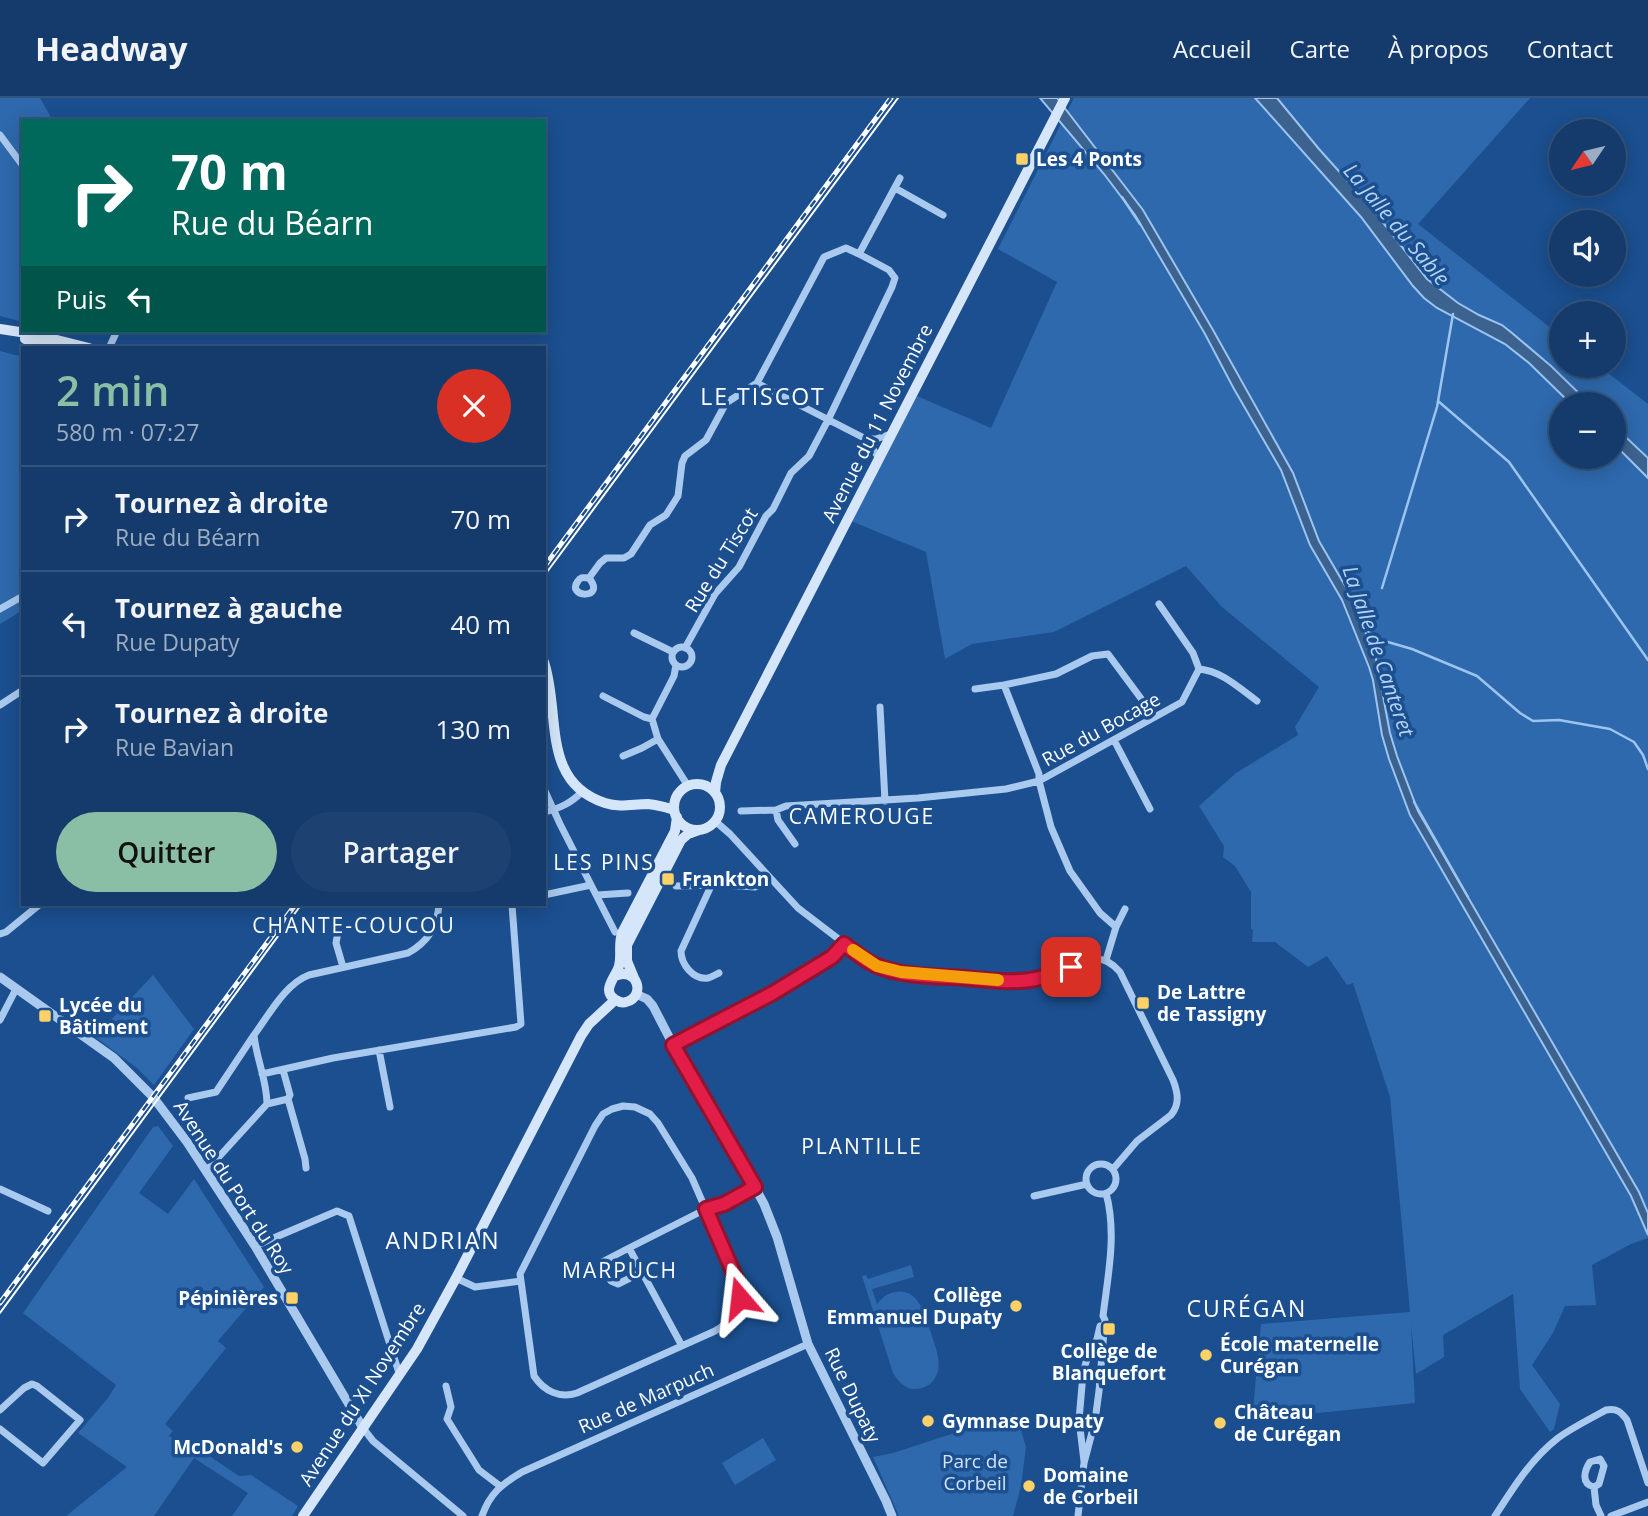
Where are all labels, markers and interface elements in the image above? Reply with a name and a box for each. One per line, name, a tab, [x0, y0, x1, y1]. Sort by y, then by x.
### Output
text: Headway	[35, 26, 188, 71]
text: Accueil	[1173, 32, 1252, 65]
text: Carte	[1290, 32, 1350, 65]
text: À propos	[1388, 32, 1489, 65]
text: Contact	[1527, 32, 1613, 65]
north arrow	[1549, 119, 1626, 196]
map controls	[1549, 119, 1626, 469]
text: 70 m	[171, 138, 288, 204]
place label: Les 4 Ponts	[1036, 146, 1142, 172]
icon: right	[56, 147, 147, 238]
marker: Les 4 Ponts	[1014, 151, 1030, 167]
water label: La Jalle du Sable	[1338, 157, 1456, 291]
text: Rue du Béarn	[171, 201, 373, 244]
button: sound	[1549, 210, 1626, 287]
icon: left	[121, 280, 159, 318]
text: Puis	[56, 281, 107, 317]
button: +	[1549, 301, 1626, 378]
street label: Avenue du 11 Novembre	[816, 319, 938, 527]
text: 2 min	[56, 361, 169, 418]
button: close	[437, 369, 511, 443]
district label: LE TISCOT	[700, 380, 826, 412]
button: −	[1549, 392, 1626, 469]
text: 580 m · 07:27	[56, 416, 199, 448]
text: Tournez à droite	[115, 485, 328, 521]
icon: right	[56, 500, 94, 538]
text: 70 m	[450, 501, 511, 537]
street label: Rue du Tiscot	[678, 503, 764, 617]
text: Rue du Béarn	[115, 521, 260, 553]
water label: La Jalle de Canteret	[1337, 562, 1422, 741]
text: Tournez à gauche	[115, 590, 343, 626]
icon: left	[56, 605, 94, 643]
text: 40 m	[450, 606, 511, 642]
text: Rue Dupaty	[115, 626, 240, 658]
street label: Rue du Bocage	[1037, 686, 1165, 772]
text: Tournez à droite	[115, 695, 328, 731]
icon: right	[56, 710, 94, 748]
text: 130 m	[436, 711, 511, 747]
text: Rue Bavian	[115, 731, 234, 763]
district label: CAMEROUGE	[789, 802, 935, 830]
button: Quitter	[56, 812, 277, 892]
button: Partager	[291, 812, 511, 892]
district label: LES PINS	[553, 848, 655, 876]
place label: Frankton	[682, 866, 769, 892]
marker: Frankton	[660, 871, 676, 887]
district label: CHANTE-COUCOU	[252, 911, 456, 939]
pin	[1041, 937, 1101, 997]
icon: arrive	[1052, 948, 1090, 986]
place label: De Lattre de Tassigny	[1157, 979, 1267, 1027]
place label: Lycée du Bâtiment	[59, 992, 148, 1040]
marker: De Lattre de Tassigny	[1135, 995, 1151, 1011]
marker: Lycée du Bâtiment	[37, 1008, 53, 1024]
street label: Avenue du Port du Roy	[168, 1095, 300, 1279]
district label: PLANTILLE	[801, 1132, 923, 1160]
district label: ANDRIAN	[385, 1224, 501, 1256]
district label: MARPUCH	[562, 1256, 678, 1284]
position arrow	[703, 1261, 777, 1335]
place label: Collège Emmanuel Dupaty	[827, 1282, 1002, 1330]
place label: Pépinières	[178, 1285, 278, 1311]
marker: Pépinières	[284, 1290, 300, 1306]
district label: CURÉGAN	[1187, 1292, 1307, 1324]
street label: Avenue du XI Novembre	[293, 1297, 431, 1491]
marker: Collège Emmanuel Dupaty	[1008, 1298, 1024, 1314]
marker: Collège de Blanquefort	[1101, 1321, 1117, 1337]
place label: École maternelle Curégan	[1220, 1331, 1379, 1379]
place label: Collège de Blanquefort	[1052, 1338, 1166, 1386]
street label: Rue Dupaty	[819, 1343, 887, 1447]
marker: École maternelle Curégan	[1198, 1347, 1214, 1363]
street label: Rue de Marpuch	[574, 1357, 718, 1439]
place label: Château de Curégan	[1234, 1399, 1341, 1447]
place label: Gymnase Dupaty	[942, 1408, 1104, 1434]
marker: Gymnase Dupaty	[920, 1413, 936, 1429]
marker: Château de Curégan	[1212, 1415, 1228, 1431]
place label: McDonald's	[173, 1434, 283, 1460]
marker: McDonald's	[289, 1439, 305, 1455]
park label: Parc de Corbeil	[942, 1448, 1008, 1496]
place label: Domaine de Corbeil	[1043, 1462, 1139, 1510]
marker: Domaine de Corbeil	[1021, 1478, 1037, 1494]

